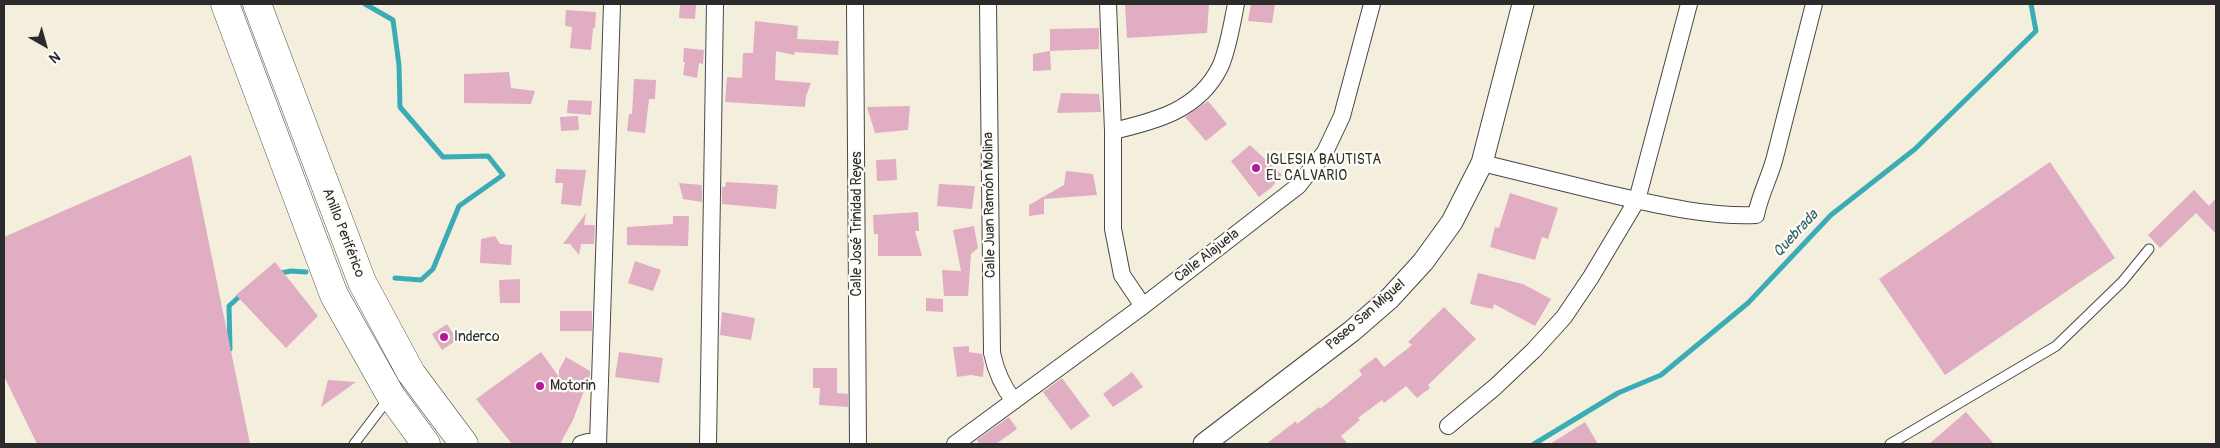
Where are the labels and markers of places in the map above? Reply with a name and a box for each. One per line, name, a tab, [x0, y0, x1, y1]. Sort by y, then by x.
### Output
place label: IGLESIA BAUTISTA EL CALVARIO	[1266, 152, 1381, 184]
marker: IGLESIA BAUTISTA EL CALVARIO	[1250, 162, 1262, 174]
place label: Inderco	[454, 329, 499, 345]
marker: Inderco	[438, 331, 450, 343]
place label: Motorin	[550, 378, 596, 394]
marker: Motorin	[534, 380, 546, 392]

